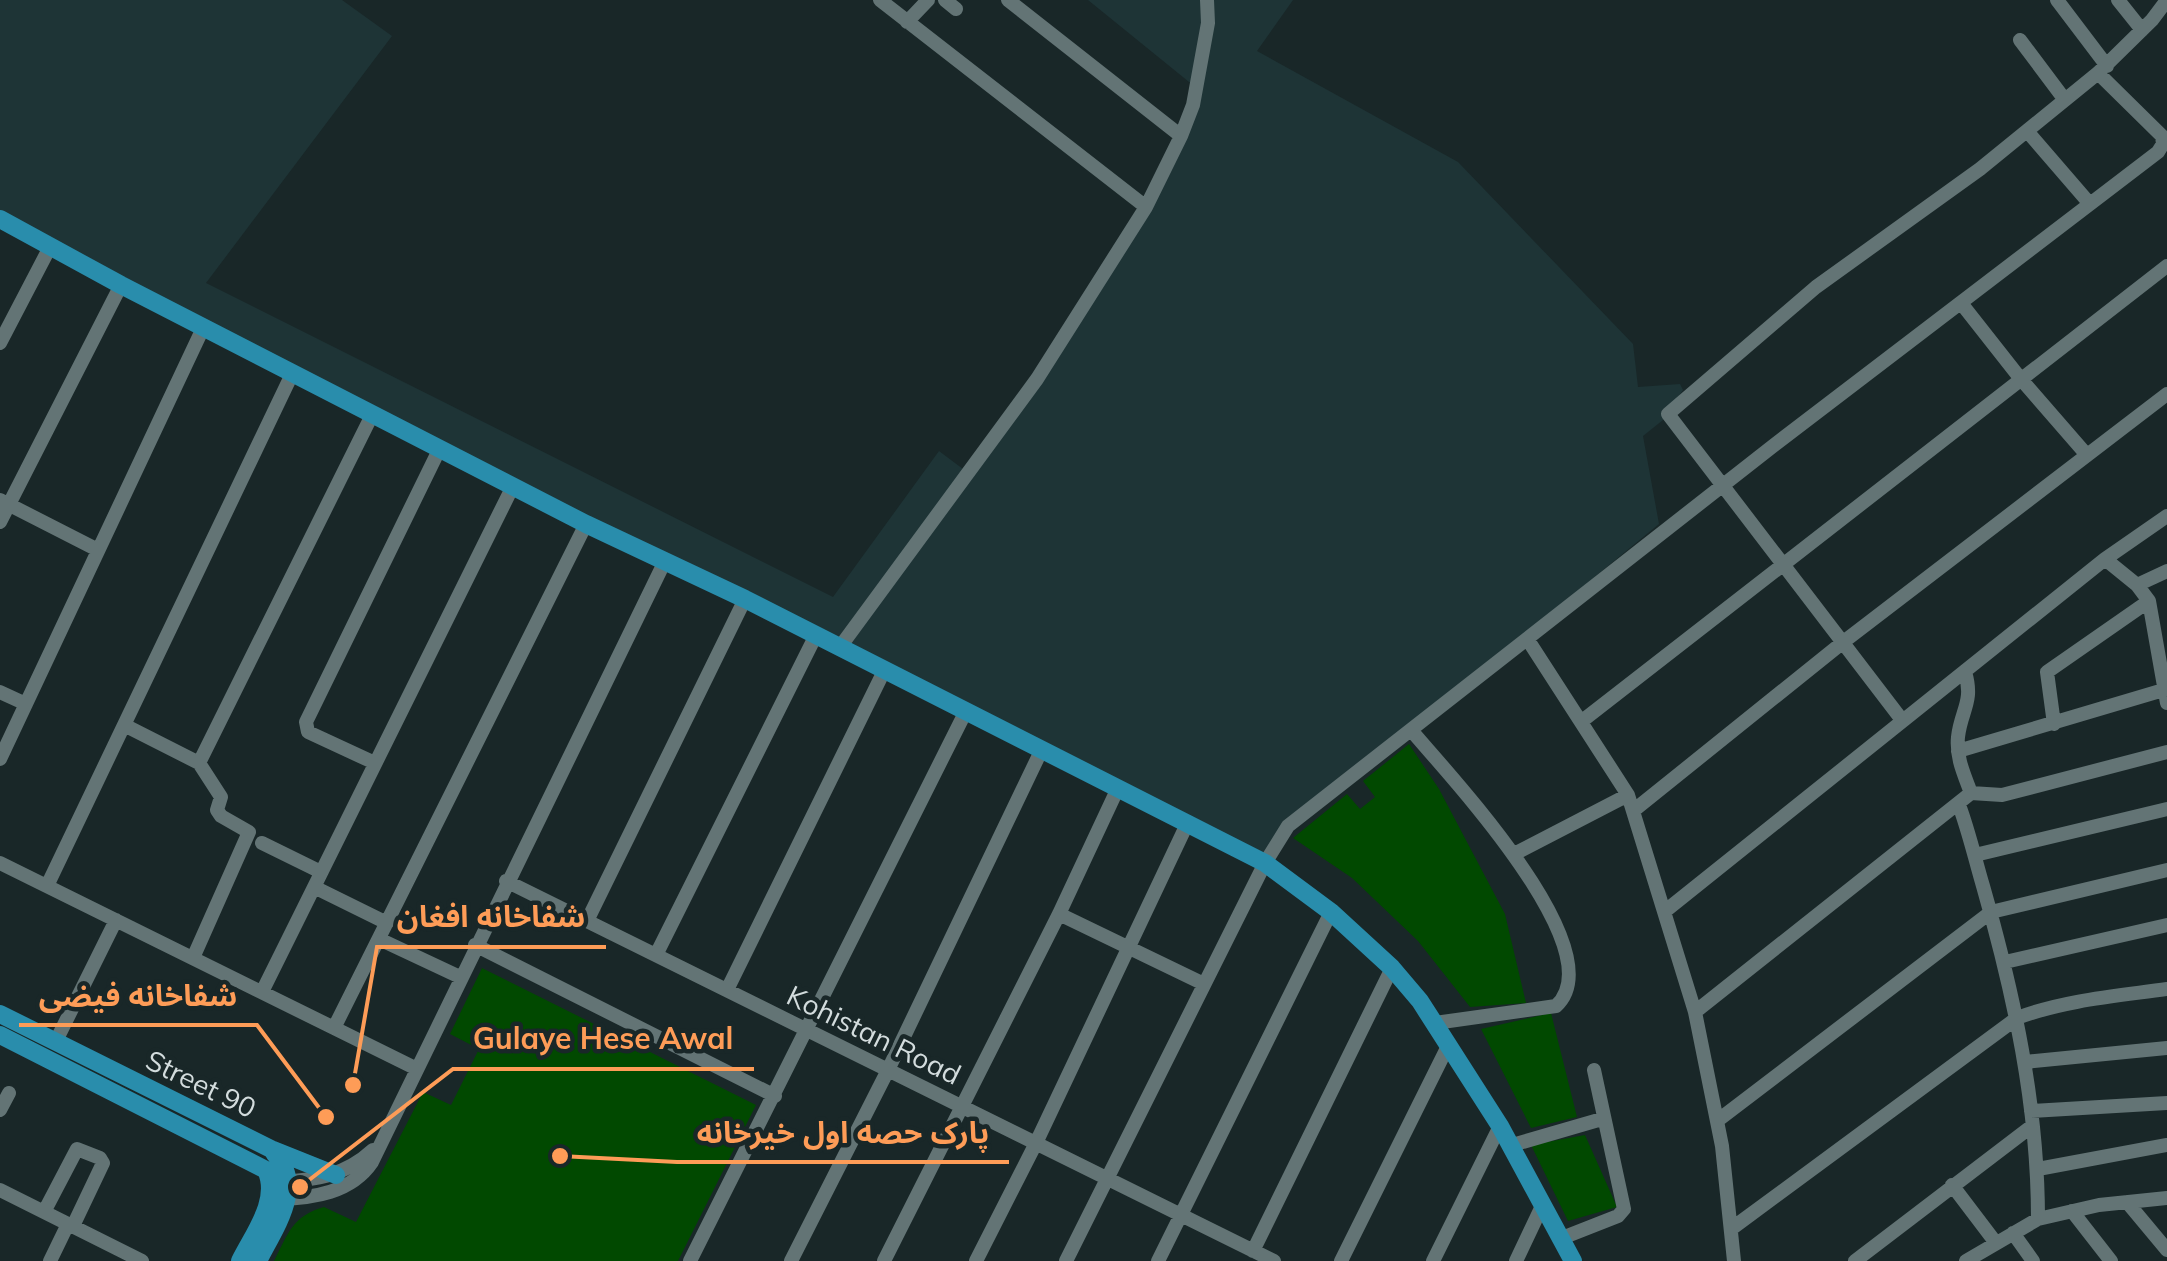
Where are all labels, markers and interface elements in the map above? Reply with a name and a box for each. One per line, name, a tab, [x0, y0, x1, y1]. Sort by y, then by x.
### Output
callout: شفاخانه افغان	[377, 887, 606, 947]
text: شفاخانه افغان	[397, 897, 585, 935]
callout: شفاخانه فیضی	[19, 965, 257, 1025]
text: شفاخانه فیضی	[39, 976, 237, 1014]
street label: Kohistan Road	[782, 977, 967, 1092]
callout: Gulaye Hese Awal	[453, 1009, 754, 1069]
text: Gulaye Hese Awal	[473, 1019, 733, 1057]
street label: Street 90	[140, 1042, 262, 1125]
callout: پارک حصه اول خیرخانه	[677, 1102, 1009, 1162]
text: پارک حصه اول خیرخانه	[697, 1113, 989, 1153]

